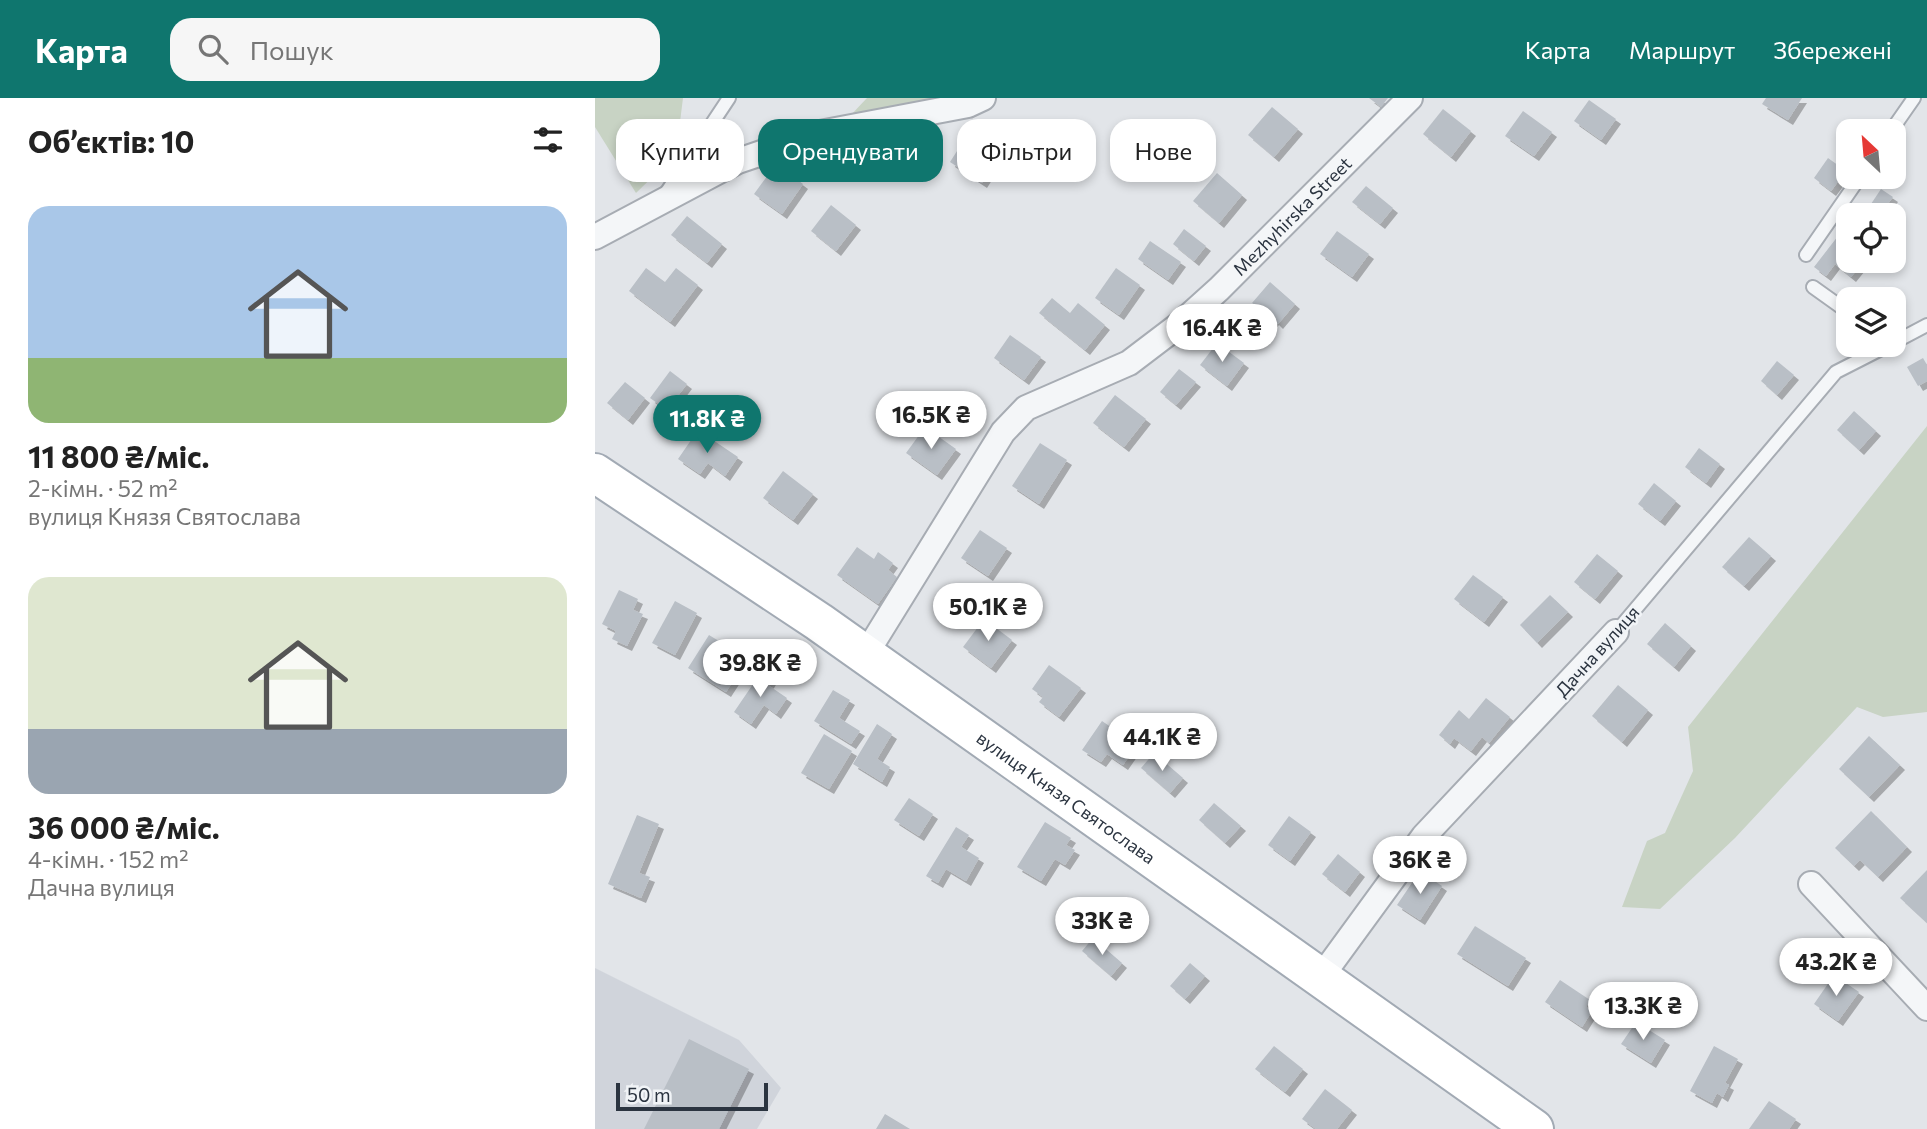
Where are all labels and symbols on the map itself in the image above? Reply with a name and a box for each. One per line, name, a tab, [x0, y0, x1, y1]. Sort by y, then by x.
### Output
north arrow	[1836, 119, 1906, 189]
street label: Mezhyhirska Street	[1228, 152, 1356, 280]
pin: 16.4K ₴	[1157, 304, 1287, 364]
pin: 16.5K ₴	[866, 392, 996, 451]
pin: 11.8K ₴	[642, 396, 772, 455]
pin: 50.1K ₴	[923, 584, 1053, 643]
street label: Дачна вулиця	[1550, 601, 1644, 701]
pin: 39.8K ₴	[695, 640, 825, 699]
pin: 44.1K ₴	[1097, 714, 1227, 773]
street label: вулиця Князя Святослава	[973, 726, 1160, 868]
pin: 36K ₴	[1371, 836, 1469, 896]
pin: 33K ₴	[1053, 898, 1151, 957]
pin: 43.2K ₴	[1771, 939, 1901, 998]
pin: 13.3K ₴	[1578, 982, 1708, 1042]
scale bar	[616, 1080, 768, 1112]

